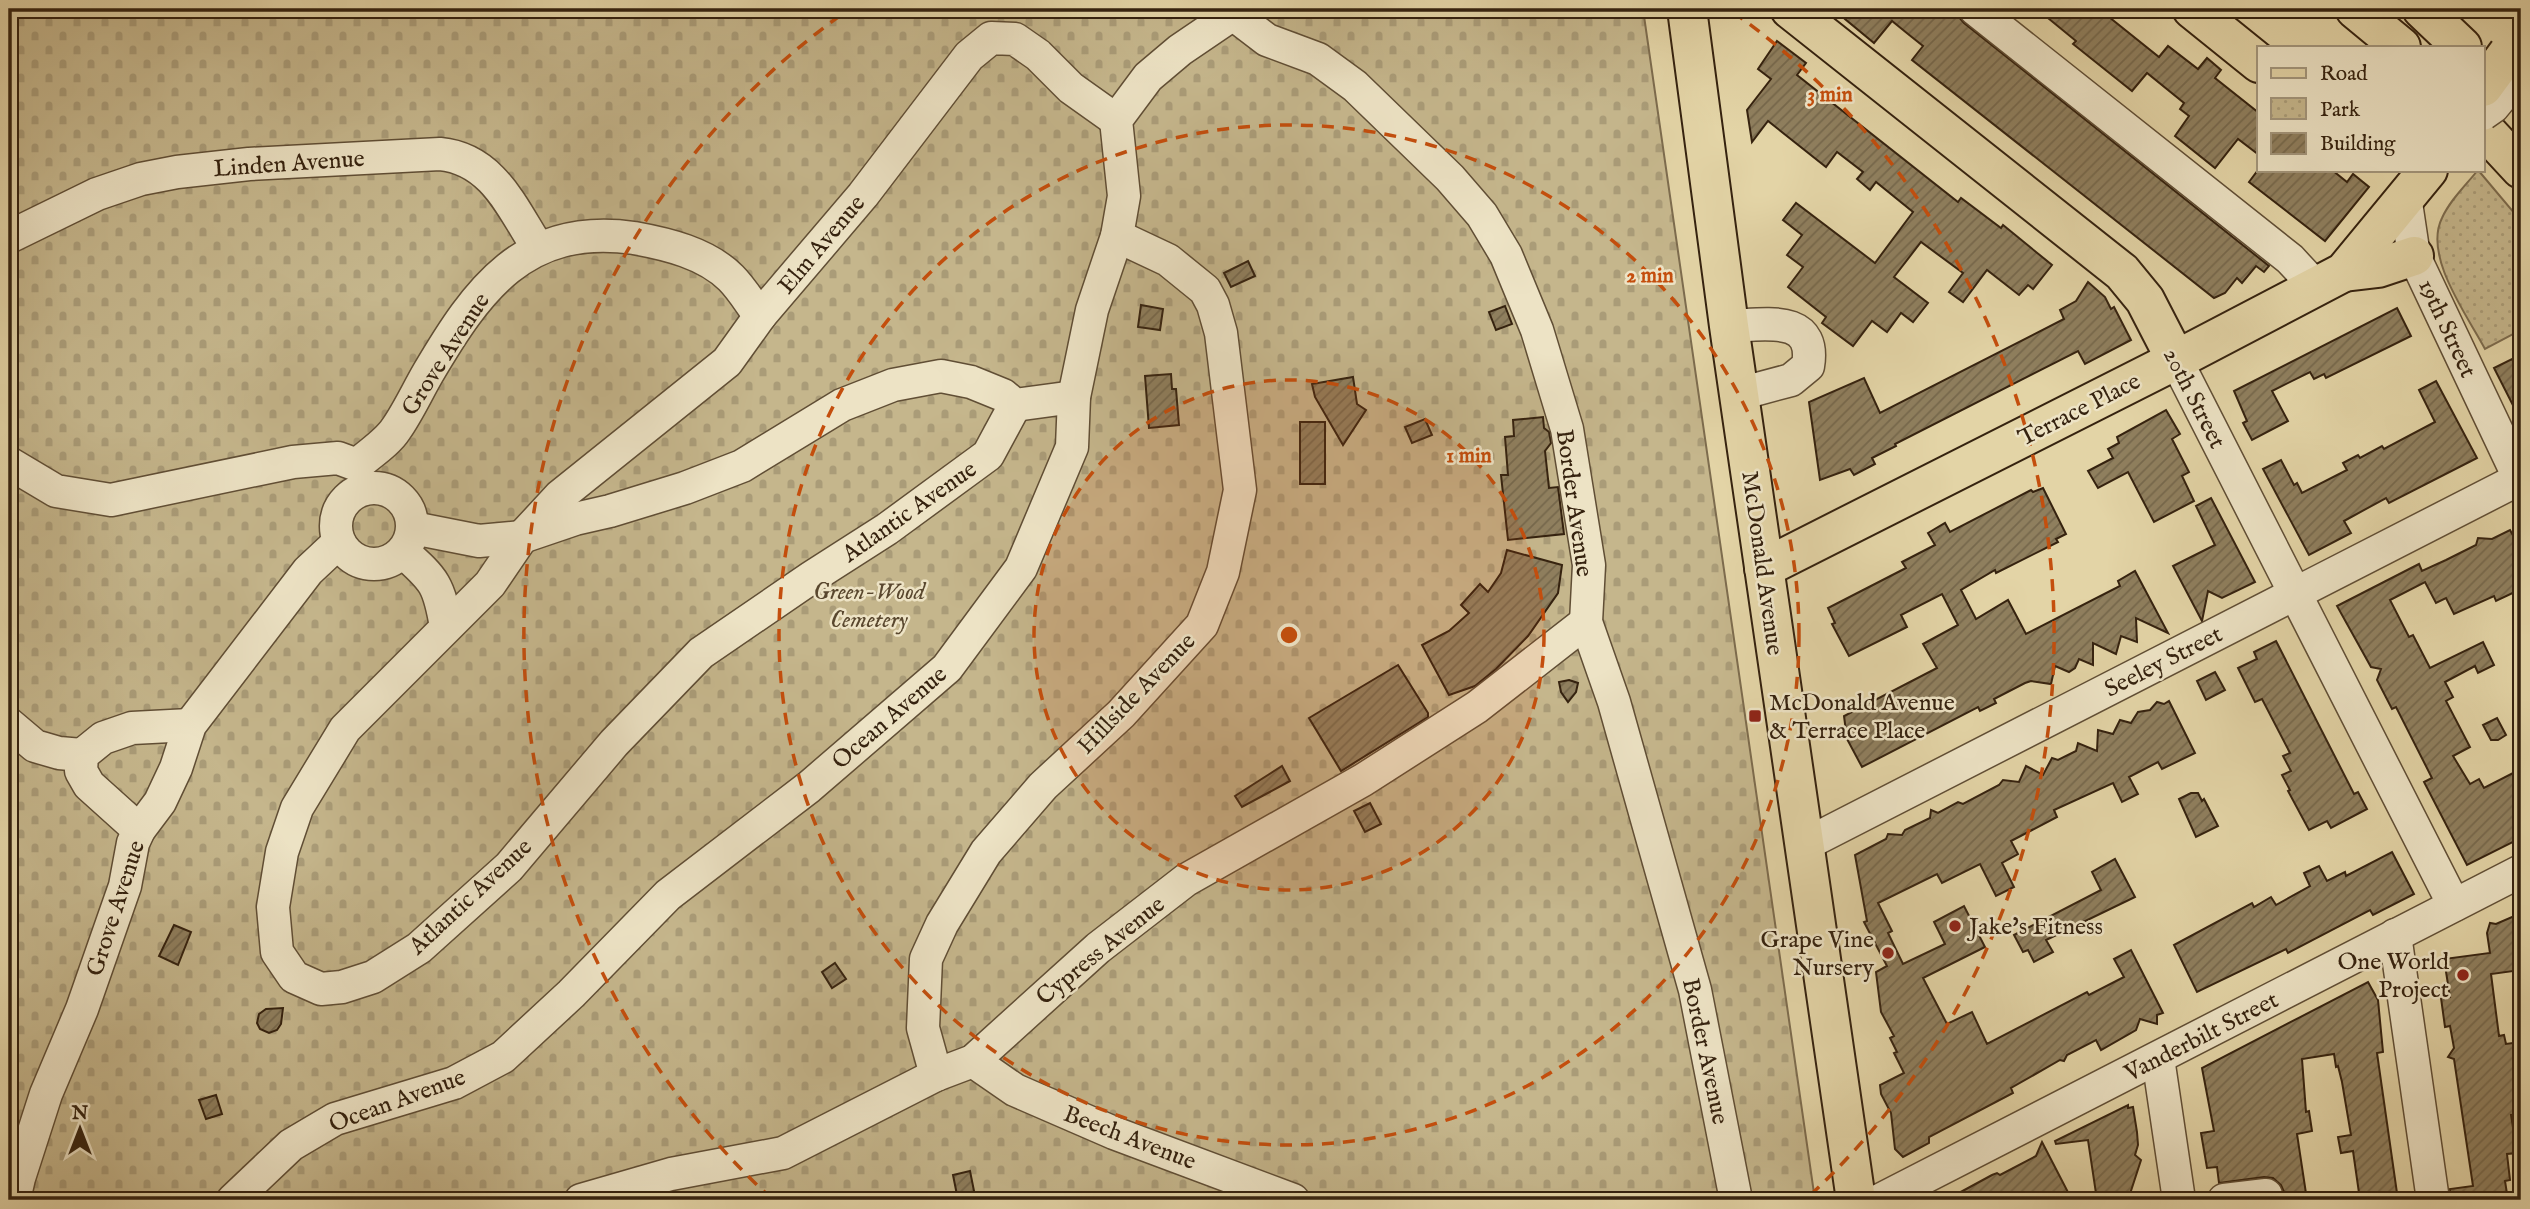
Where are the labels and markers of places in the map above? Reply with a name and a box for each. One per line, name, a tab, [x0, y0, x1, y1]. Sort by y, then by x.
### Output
centre of rings	[1277, 623, 1301, 647]
place label: McDonald Avenue & Terrace Place	[1769, 688, 1955, 747]
marker: McDonald Avenue & Terrace Place	[1747, 708, 1763, 724]
place label: Jake's Fitness	[1966, 912, 2103, 943]
marker: Jake's Fitness	[1947, 918, 1963, 934]
place label: Grape Vine Nursery	[1761, 925, 1874, 984]
marker: Grape Vine Nursery	[1880, 945, 1896, 961]
place label: One World Project	[2337, 947, 2449, 1006]
marker: One World Project	[2455, 967, 2471, 983]

